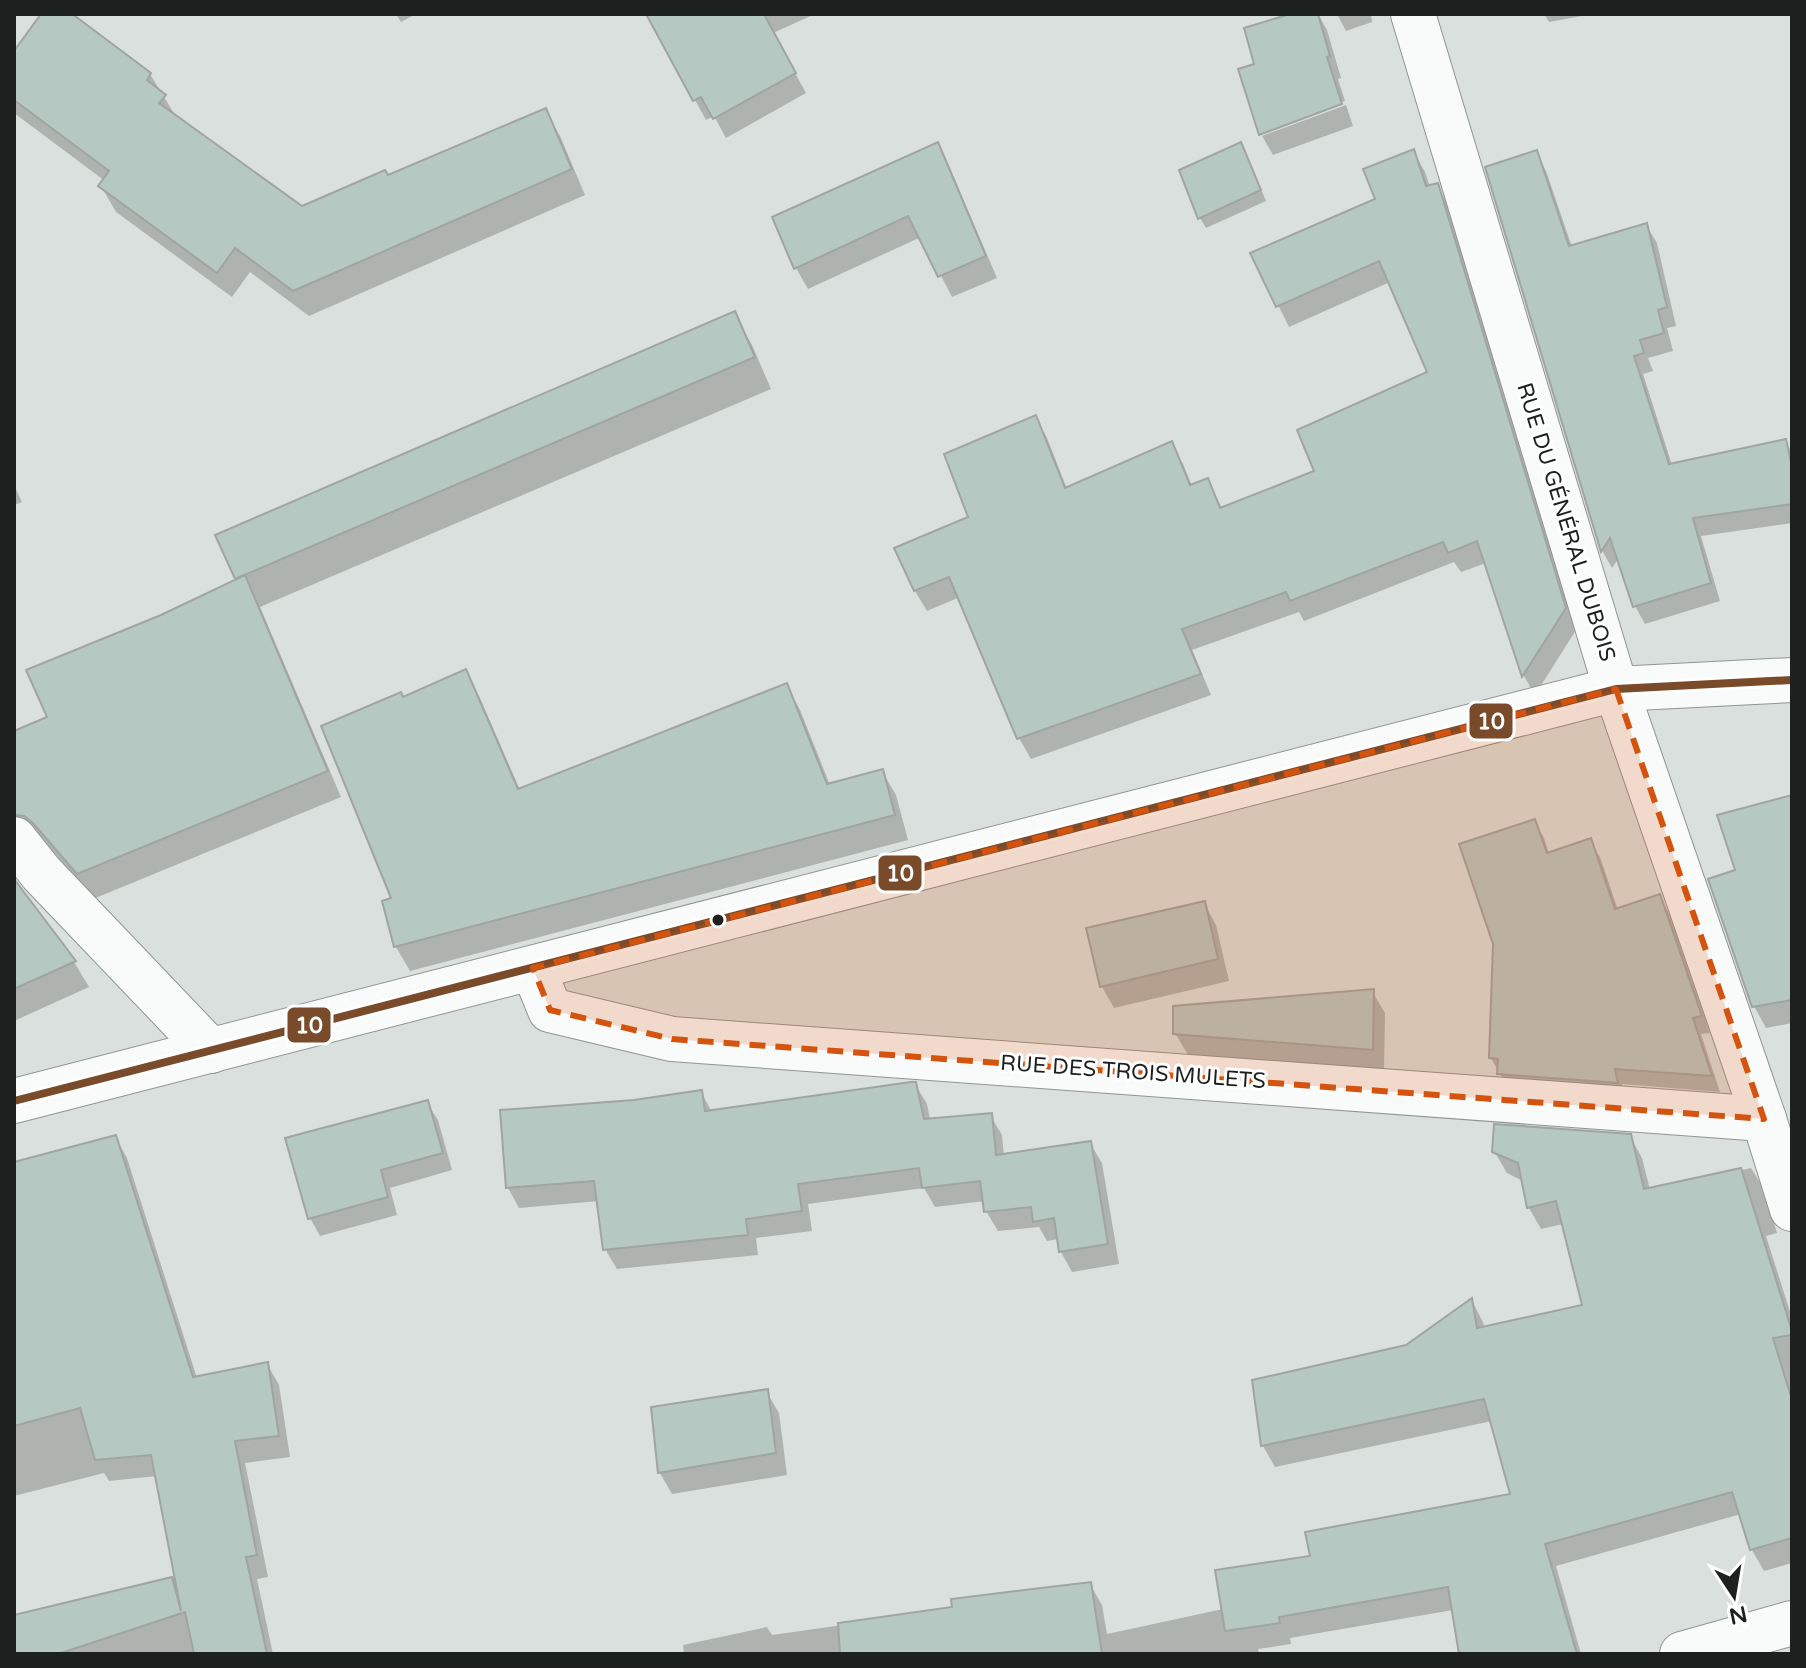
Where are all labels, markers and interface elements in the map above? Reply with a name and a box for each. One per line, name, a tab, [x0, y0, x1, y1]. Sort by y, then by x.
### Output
street label: RUE DU GÉNÉRAL DUBOIS	[1511, 379, 1622, 664]
line badge: 10	[1468, 702, 1514, 740]
text: 10	[1477, 709, 1505, 735]
line badge: 10	[877, 854, 923, 892]
text: 10	[886, 861, 914, 887]
unlabelled marker	[710, 912, 726, 928]
line badge: 10	[286, 1006, 332, 1044]
text: 10	[295, 1013, 323, 1039]
street label: RUE DES TROIS MULETS	[999, 1050, 1267, 1094]
north arrow	[1694, 1556, 1774, 1636]
text: N	[1727, 1600, 1749, 1629]

